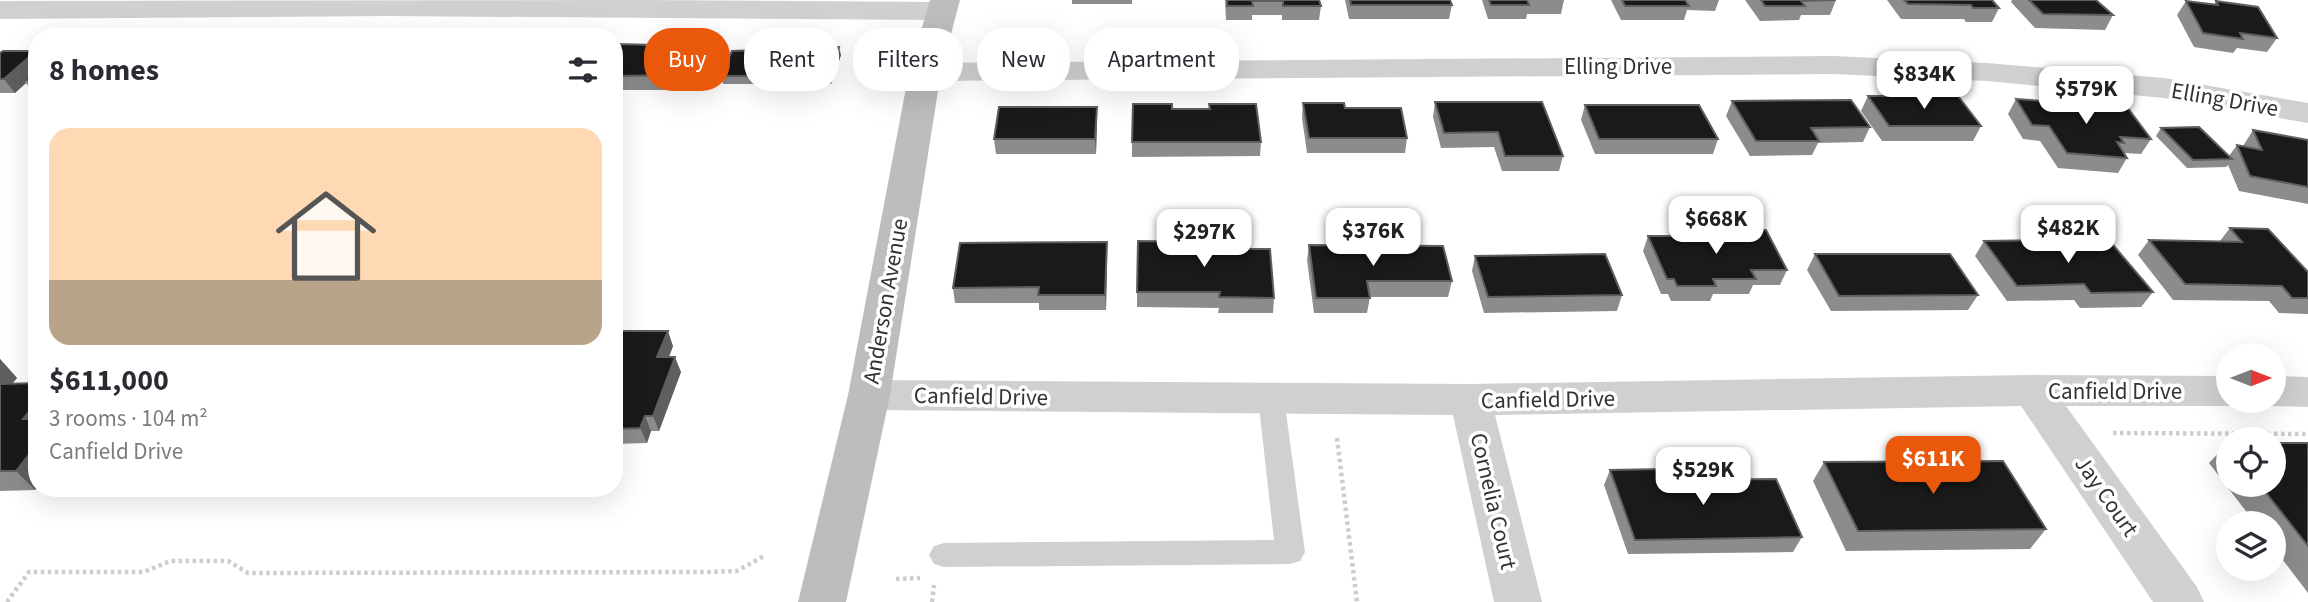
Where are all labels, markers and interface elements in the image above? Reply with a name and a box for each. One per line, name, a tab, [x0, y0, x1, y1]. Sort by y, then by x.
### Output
chip: Buy	[644, 28, 730, 91]
chip: Rent	[744, 28, 839, 91]
chip: Filters	[853, 28, 963, 91]
chip: New	[977, 28, 1070, 91]
chip: Apartment	[1084, 28, 1239, 91]
text: 8 homes	[49, 49, 159, 92]
street label: Elling Drive	[1564, 50, 1672, 83]
icon: filters	[564, 51, 602, 89]
pin: $834K	[1875, 52, 1973, 111]
text: $834K	[1893, 57, 1955, 90]
pin: $579K	[2037, 66, 2135, 126]
text: $579K	[2055, 72, 2117, 105]
street label: Elling Drive	[2169, 74, 2281, 125]
icon: home	[263, 173, 389, 299]
pin: $668K	[1667, 196, 1765, 256]
text: $668K	[1685, 202, 1747, 235]
pin: $482K	[2019, 205, 2117, 265]
pin: $376K	[1324, 208, 1422, 268]
pin: $297K	[1155, 210, 1253, 269]
text: $482K	[2037, 211, 2099, 244]
text: $376K	[1342, 214, 1404, 247]
text: $297K	[1173, 215, 1235, 248]
street label: Anderson Avenue	[855, 216, 916, 386]
north arrow	[2216, 343, 2286, 413]
map controls	[2216, 343, 2286, 581]
text: $611,000	[49, 359, 169, 402]
street label: Canfield Drive	[2048, 375, 2182, 408]
street label: Canfield Drive	[914, 379, 1048, 414]
street label: Canfield Drive	[1481, 382, 1615, 417]
text: 3 rooms · 104 m²	[49, 402, 208, 435]
button: locate	[2216, 427, 2286, 497]
street label: Cornelia Court	[1462, 430, 1525, 573]
text: Canfield Drive	[49, 435, 183, 468]
pin: $611K	[1884, 436, 1982, 496]
text: $611K	[1902, 442, 1964, 475]
pin: $529K	[1654, 448, 1752, 507]
street label: Jay Court	[2067, 449, 2147, 544]
text: $529K	[1672, 453, 1734, 486]
button: layers	[2216, 511, 2286, 581]

